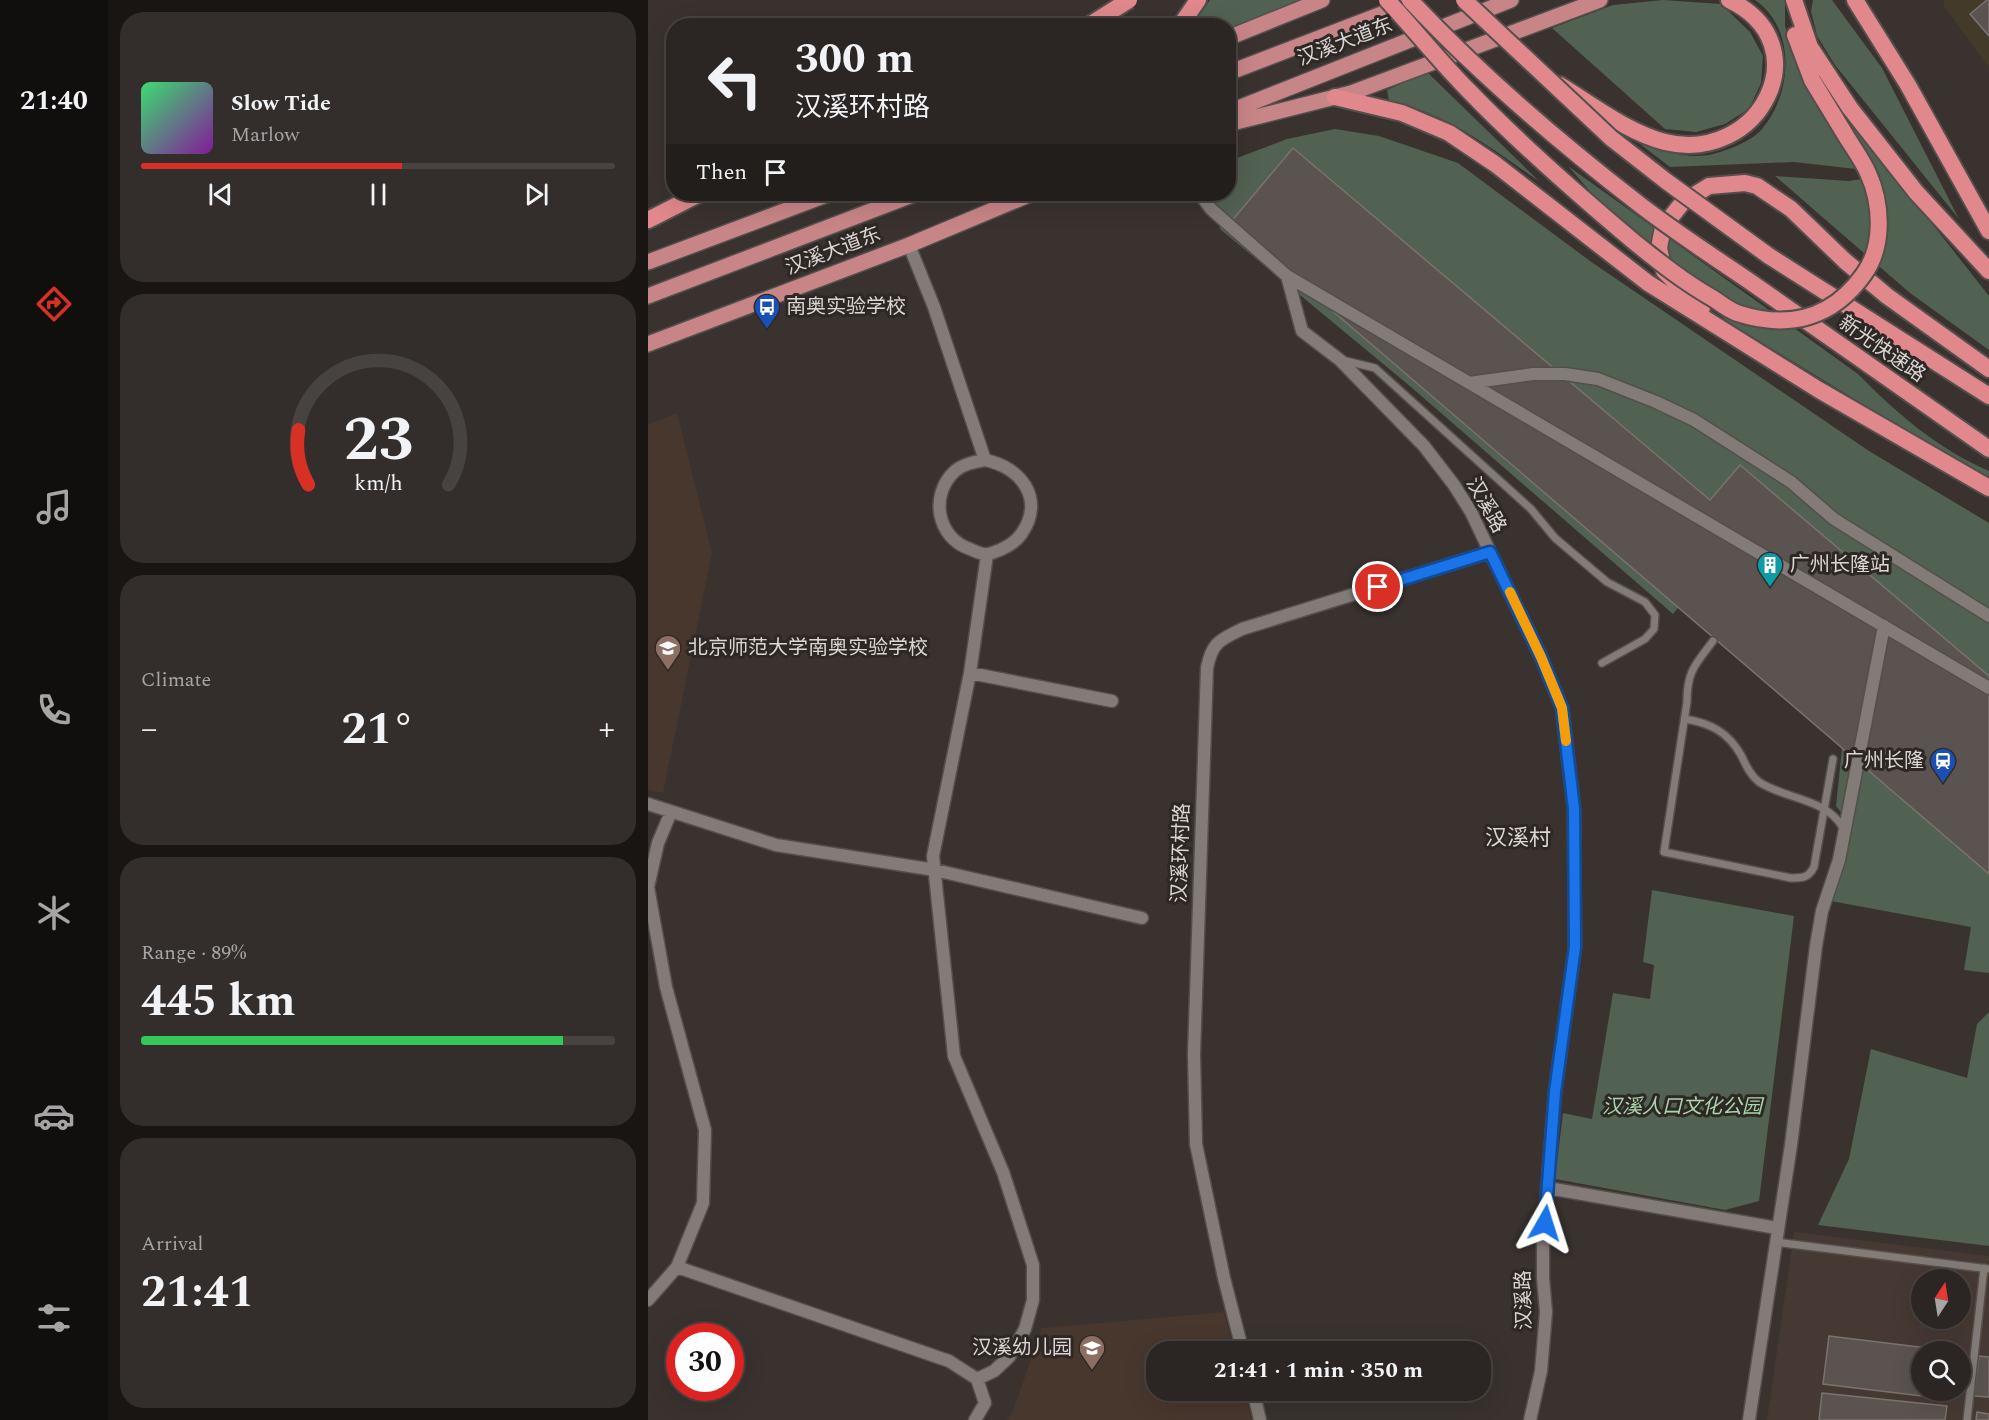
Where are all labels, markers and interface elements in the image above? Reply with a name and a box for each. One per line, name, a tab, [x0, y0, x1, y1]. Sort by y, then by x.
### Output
street label: 汉溪大道东	[1293, 10, 1397, 74]
text: 300 m	[795, 28, 914, 91]
icon: left	[696, 42, 774, 120]
text: 21:40	[20, 80, 88, 122]
text: Slow Tide	[231, 87, 331, 120]
text: 汉溪环村路	[795, 87, 930, 129]
text: Marlow	[231, 120, 300, 150]
text: Then	[696, 156, 747, 189]
icon: arrive	[759, 156, 792, 189]
icon: previous	[204, 178, 237, 211]
icon: pause	[362, 178, 395, 211]
icon: next	[520, 178, 553, 211]
street label: 汉溪大道东	[781, 219, 885, 283]
icon: directions	[33, 283, 75, 325]
bus stop icon: 南奥实验学校	[752, 292, 782, 330]
place label: 南奥实验学校	[786, 292, 906, 322]
street label: 新光快速路	[1832, 308, 1932, 390]
text: 23	[343, 394, 413, 489]
text: km/h	[354, 468, 402, 501]
street label: 汉溪路	[1458, 471, 1514, 539]
icon: music	[33, 486, 75, 528]
building icon: 广州长隆站	[1755, 550, 1785, 588]
place label: 广州长隆站	[1790, 550, 1890, 580]
pin	[1352, 561, 1403, 612]
icon: arrive	[1361, 570, 1394, 603]
school or university icon: 北京师范大学南奥实验学校	[653, 633, 683, 671]
place label: 北京师范大学南奥实验学校	[688, 633, 928, 663]
text: Climate	[141, 665, 211, 695]
icon: phone	[33, 689, 75, 731]
text: 21°	[342, 695, 415, 764]
text: −	[141, 704, 158, 754]
text: +	[599, 704, 615, 754]
place label: 广州长隆	[1844, 746, 1924, 776]
station icon: 广州长隆	[1928, 746, 1958, 784]
street label: 汉溪环村路	[1164, 803, 1198, 903]
district label: 汉溪村	[1485, 822, 1551, 855]
icon: climate	[33, 892, 75, 934]
text: Range · 89%	[141, 938, 246, 968]
text: 445 km	[141, 967, 296, 1036]
park label: 汉溪人口文化公园	[1602, 1092, 1765, 1122]
icon: car	[33, 1095, 75, 1137]
position arrow	[1513, 1191, 1577, 1255]
text: Arrival	[141, 1229, 203, 1259]
text: 21:41	[141, 1258, 254, 1327]
north arrow	[1911, 1269, 1971, 1329]
map controls	[1911, 1269, 1971, 1401]
street label: 汉溪路	[1508, 1270, 1540, 1330]
icon: filters	[33, 1297, 75, 1339]
speed limit sign: 30	[666, 1323, 744, 1401]
place label: 汉溪幼儿园	[972, 1333, 1072, 1363]
school or university icon: 汉溪幼儿园	[1077, 1333, 1107, 1371]
button: search	[1911, 1341, 1971, 1401]
text: 21:41 · 1 min · 350 m	[1214, 1354, 1423, 1387]

